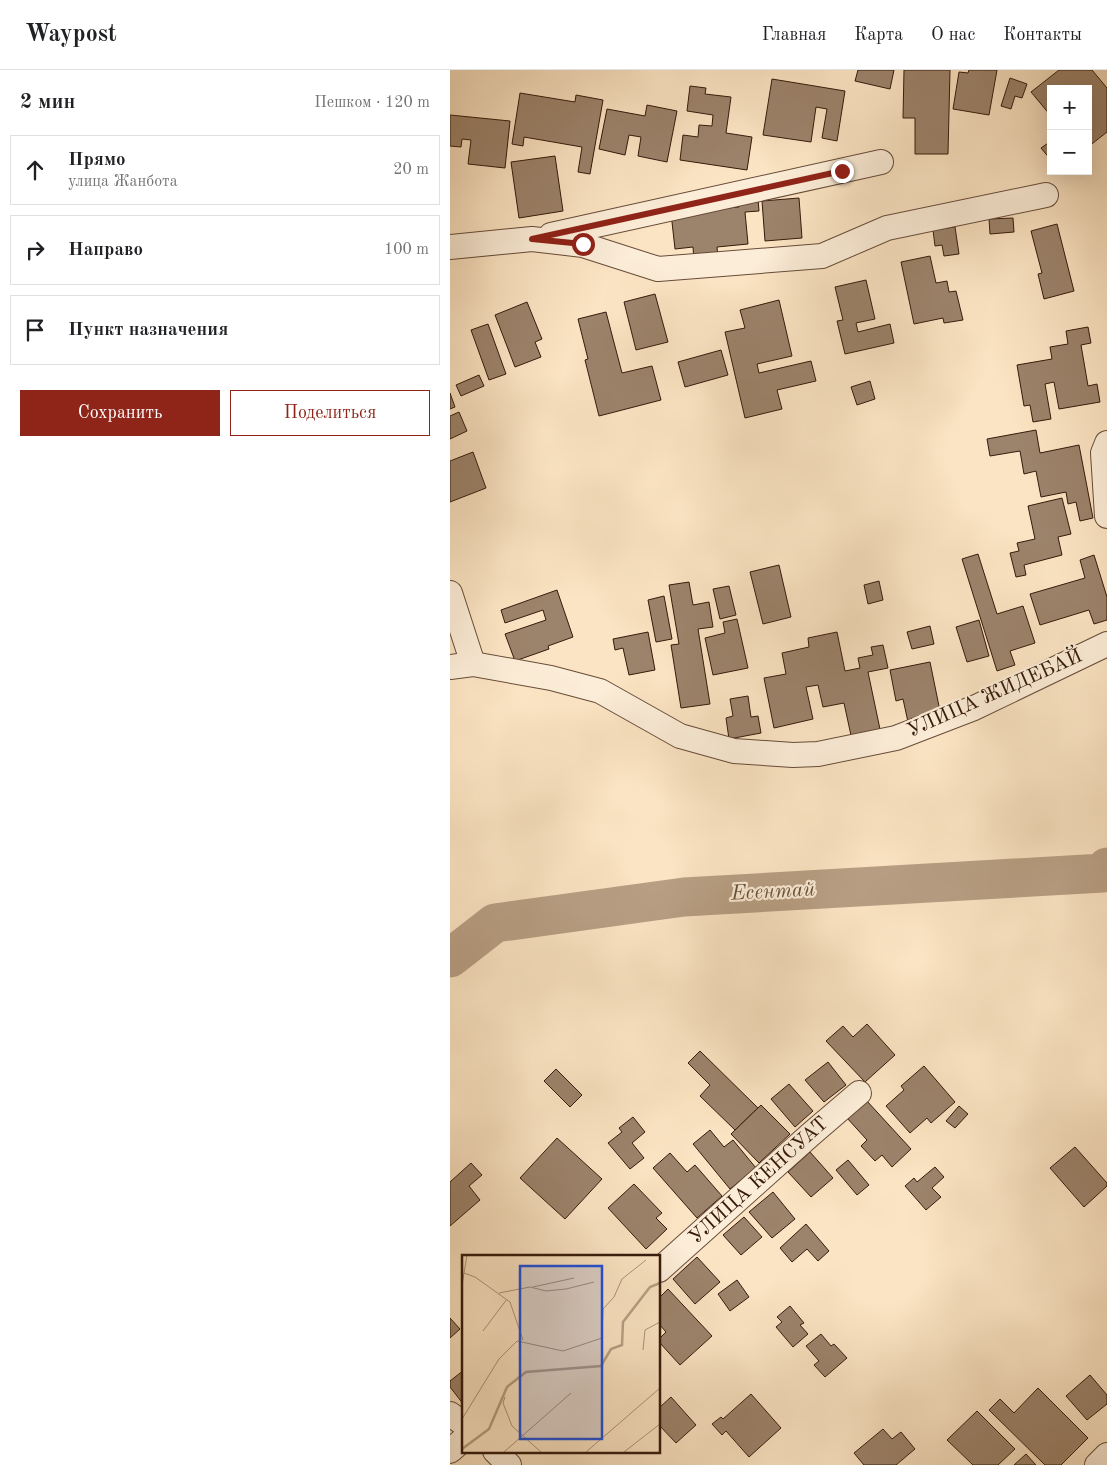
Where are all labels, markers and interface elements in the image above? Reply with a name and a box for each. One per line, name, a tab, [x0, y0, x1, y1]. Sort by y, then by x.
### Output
text: Waypost	[25, 23, 117, 47]
text: Главная	[762, 26, 826, 44]
text: Карта	[854, 26, 903, 44]
text: О нас	[931, 26, 975, 44]
text: Контакты	[1003, 26, 1082, 44]
map controls	[1047, 85, 1092, 175]
button: +	[1047, 85, 1092, 130]
text: 2 мин	[20, 92, 75, 113]
text: Пешком · 120 m	[314, 95, 430, 111]
button: −	[1047, 130, 1092, 175]
text: Прямо	[68, 151, 126, 170]
icon: ahead	[21, 156, 49, 184]
route end	[831, 160, 854, 183]
text: 20 m	[393, 162, 429, 178]
text: улица Жанбота	[68, 174, 178, 190]
route start	[572, 233, 595, 256]
icon: right	[21, 236, 49, 264]
text: Направо	[68, 241, 143, 260]
text: 100 m	[384, 242, 429, 258]
icon: arrive	[21, 316, 49, 344]
text: Пункт назначения	[68, 321, 228, 340]
button: Сохранить	[20, 390, 220, 436]
button: Поделиться	[230, 390, 430, 436]
street label: УЛИЦА ЖИДЕБАЙ	[903, 644, 1086, 742]
water label: Есентай	[729, 879, 816, 905]
street label: УЛИЦА КЕНСУАТ	[686, 1114, 832, 1248]
inset map	[462, 1255, 660, 1452]

